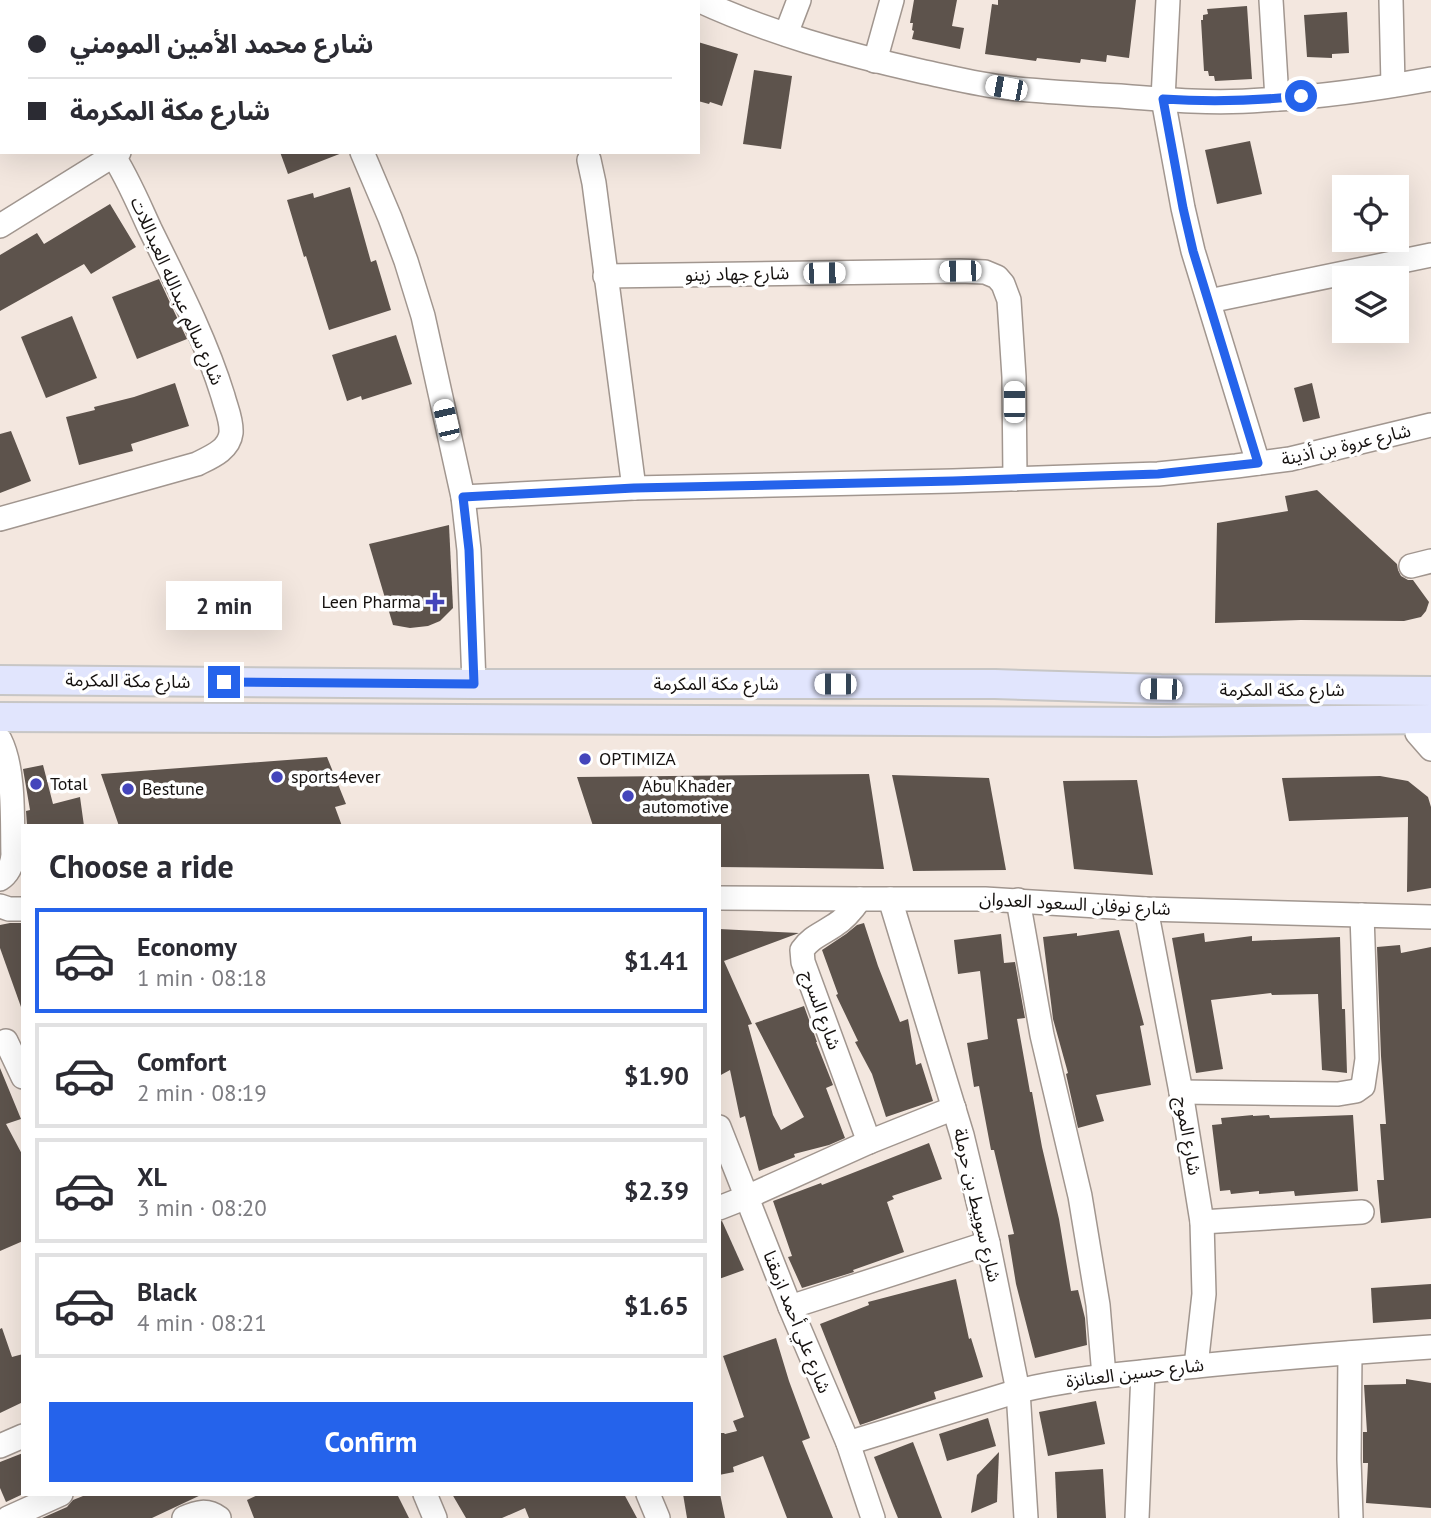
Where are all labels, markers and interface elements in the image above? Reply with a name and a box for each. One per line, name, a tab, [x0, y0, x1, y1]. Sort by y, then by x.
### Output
text: شارع محمد الأمين المومني	[70, 27, 373, 60]
car	[984, 74, 1029, 102]
route start	[1285, 80, 1317, 112]
text: شارع مكة المكرمة	[70, 94, 270, 127]
map controls	[1332, 175, 1409, 343]
button: locate	[1332, 175, 1409, 252]
street label: شارع سالم عبدالله العبداللات	[123, 193, 229, 390]
car	[939, 260, 982, 282]
street label: شارع جهاد زينو	[685, 261, 789, 289]
car	[803, 262, 846, 284]
button: layers	[1332, 266, 1409, 343]
car	[1004, 381, 1025, 423]
car	[432, 397, 461, 443]
street label: شارع عروة بن أذينة	[1279, 418, 1414, 474]
callout: 2 min	[166, 580, 282, 630]
place label: Leen Pharma	[322, 590, 421, 613]
text: 2 min	[196, 591, 252, 620]
marker: Leen Pharma	[427, 594, 443, 610]
route end	[208, 666, 240, 698]
street label: شارع مكة المكرمة	[65, 668, 191, 696]
street label: شارع مكة المكرمة	[653, 672, 779, 698]
car	[815, 674, 857, 695]
car	[1140, 678, 1183, 700]
street label: شارع مكة المكرمة	[1219, 678, 1345, 704]
place label: OPTIMIZA	[599, 747, 676, 770]
marker: OPTIMIZA	[577, 751, 593, 767]
place label: sports4ever	[291, 765, 381, 788]
marker: sports4ever	[269, 769, 285, 785]
place label: Total	[50, 772, 88, 795]
place label: Abu Khader automotive	[642, 774, 731, 818]
marker: Total	[28, 776, 44, 792]
place label: Bestune	[142, 777, 204, 800]
marker: Bestune	[120, 781, 136, 797]
marker: Abu Khader automotive	[620, 788, 636, 804]
text: Choose a ride	[49, 845, 234, 887]
street label: شارع نوفان السعود العدوان	[979, 887, 1171, 923]
icon: car	[53, 929, 116, 992]
text: Economy	[137, 930, 237, 963]
text: $1.41	[624, 944, 689, 977]
text: 1 min · 08:18	[137, 963, 267, 992]
street label: شارع السرج	[794, 967, 846, 1054]
icon: car	[53, 1044, 116, 1107]
text: Comfort	[137, 1045, 227, 1078]
text: $1.90	[624, 1059, 689, 1092]
text: 2 min · 08:19	[137, 1078, 267, 1107]
street label: شارع الموج	[1167, 1095, 1207, 1177]
street label: شارع سويبط بن حرملة	[946, 1126, 1006, 1285]
icon: car	[53, 1159, 116, 1222]
text: XL	[137, 1160, 167, 1193]
text: $2.39	[624, 1174, 689, 1207]
text: 3 min · 08:20	[137, 1193, 267, 1222]
street label: شارع علي أحمد ازمقنا	[756, 1247, 837, 1398]
icon: car	[53, 1274, 116, 1337]
text: Black	[137, 1275, 197, 1308]
text: $1.65	[624, 1289, 689, 1322]
text: 4 min · 08:21	[137, 1308, 267, 1337]
street label: شارع حسين العنانزة	[1065, 1353, 1206, 1395]
button: Confirm	[49, 1402, 693, 1482]

